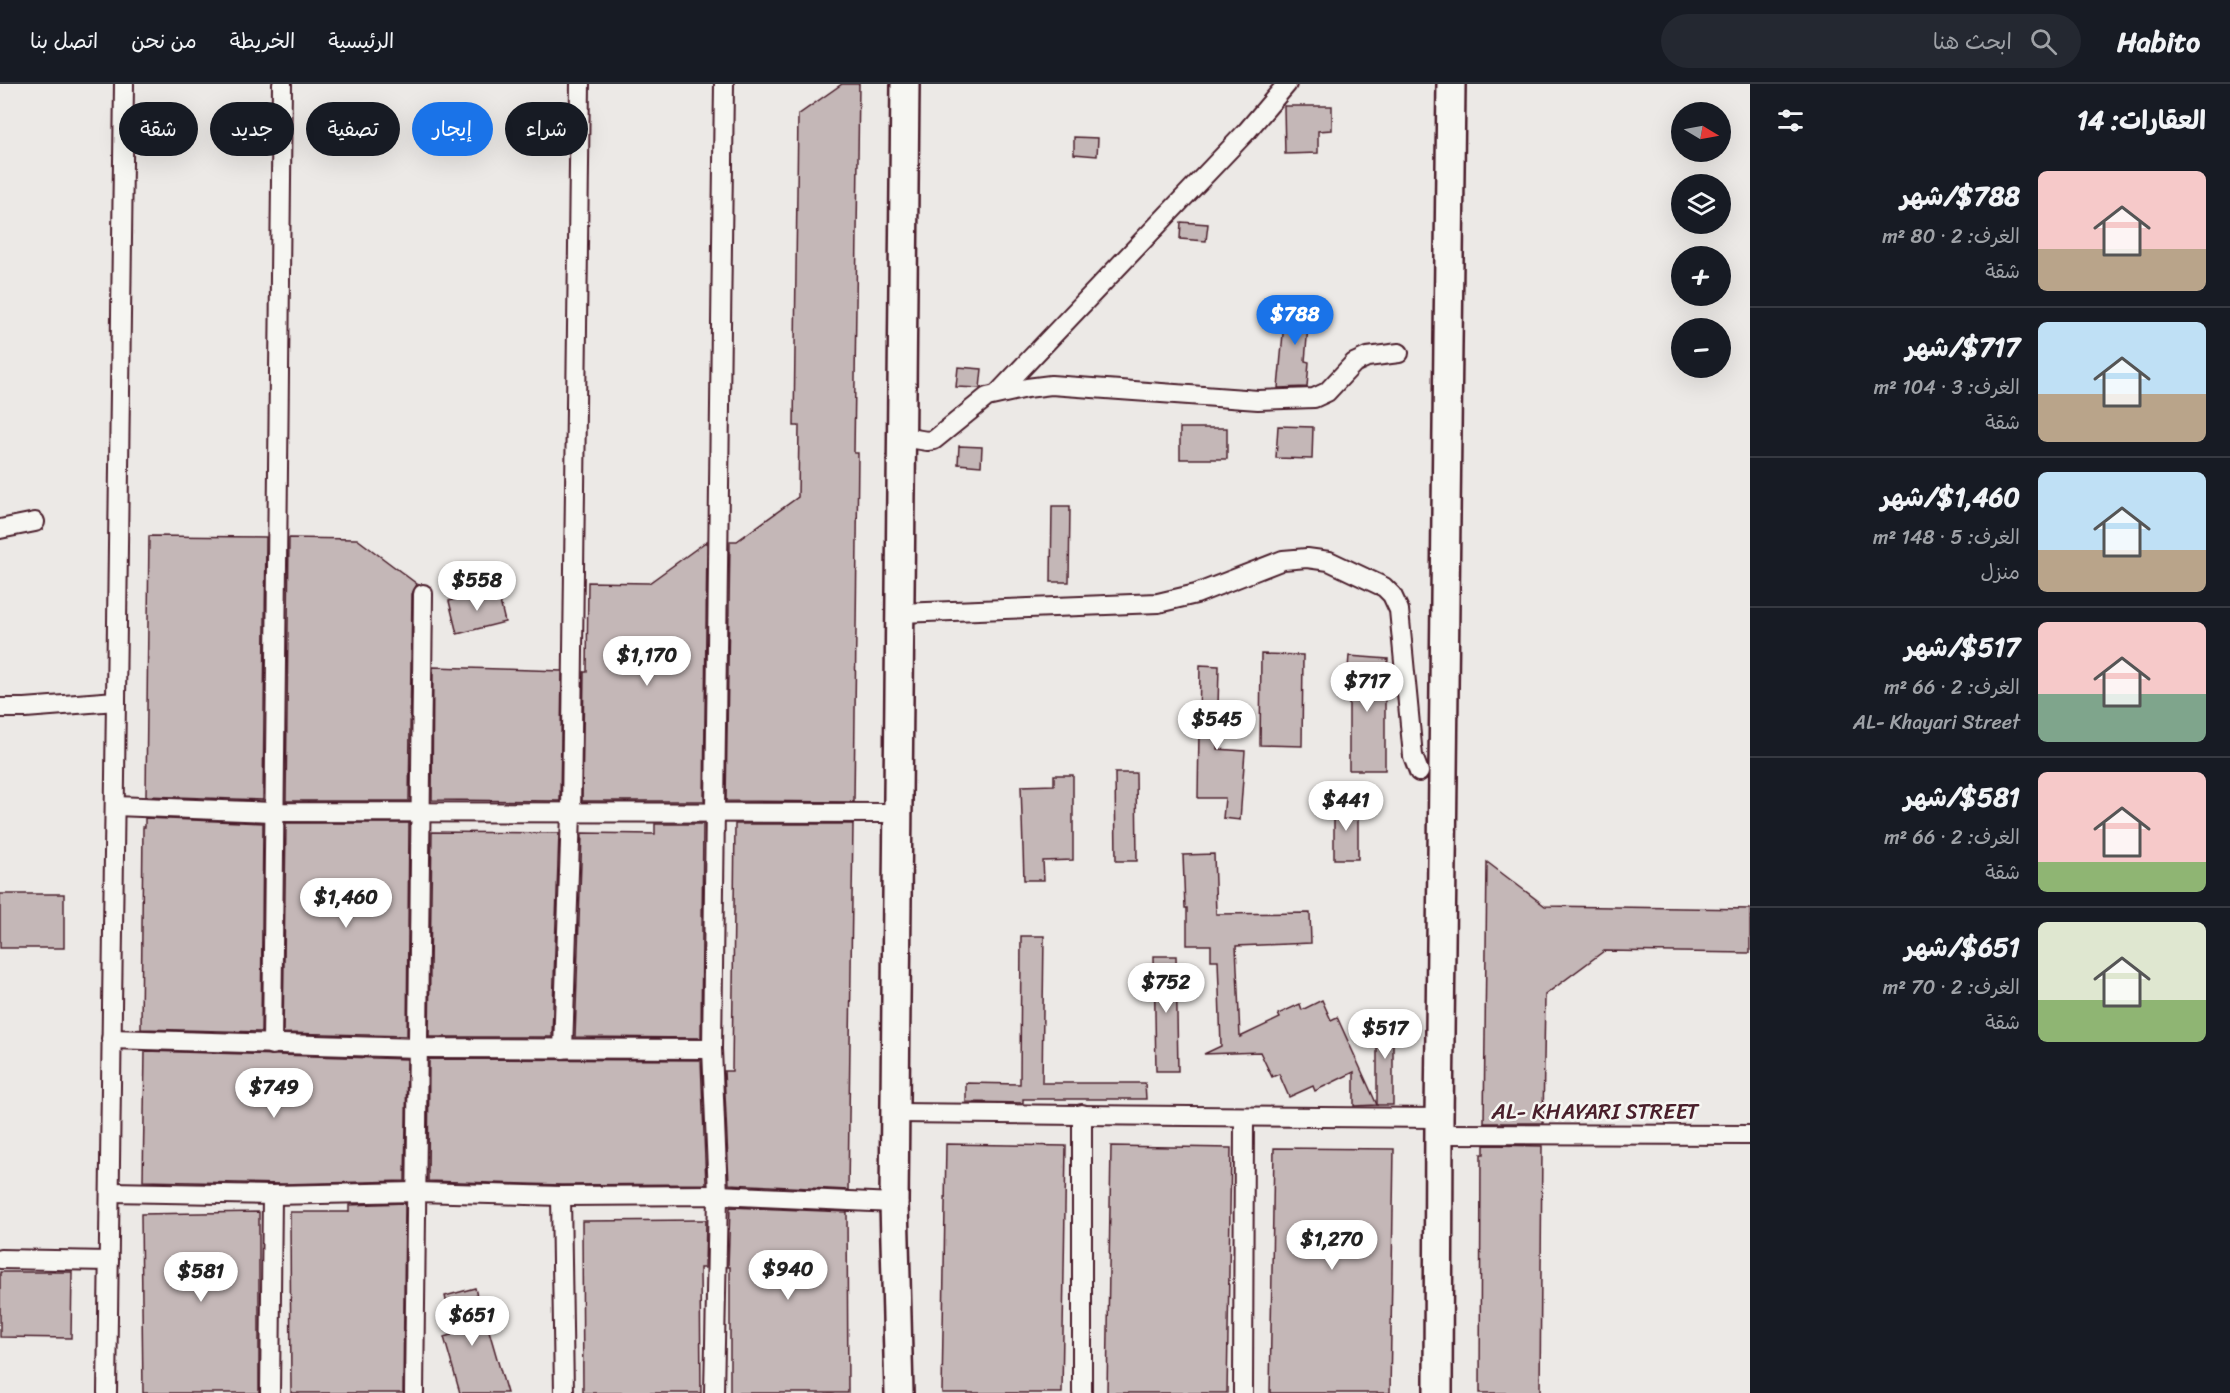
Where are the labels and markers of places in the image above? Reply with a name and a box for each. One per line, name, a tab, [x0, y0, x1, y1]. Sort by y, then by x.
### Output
pin: $788	[1259, 295, 1331, 346]
pin: $558	[441, 561, 513, 612]
pin: $1,170	[598, 636, 696, 687]
pin: $717	[1331, 662, 1403, 713]
pin: $545	[1181, 700, 1253, 751]
pin: $441	[1310, 781, 1382, 832]
pin: $1,460	[297, 878, 395, 929]
pin: $752	[1130, 963, 1202, 1014]
pin: $517	[1349, 1009, 1421, 1060]
pin: $749	[238, 1068, 310, 1119]
pin: $1,270	[1283, 1220, 1381, 1271]
pin: $940	[752, 1250, 824, 1301]
pin: $581	[165, 1252, 237, 1303]
pin: $651	[436, 1296, 508, 1347]

